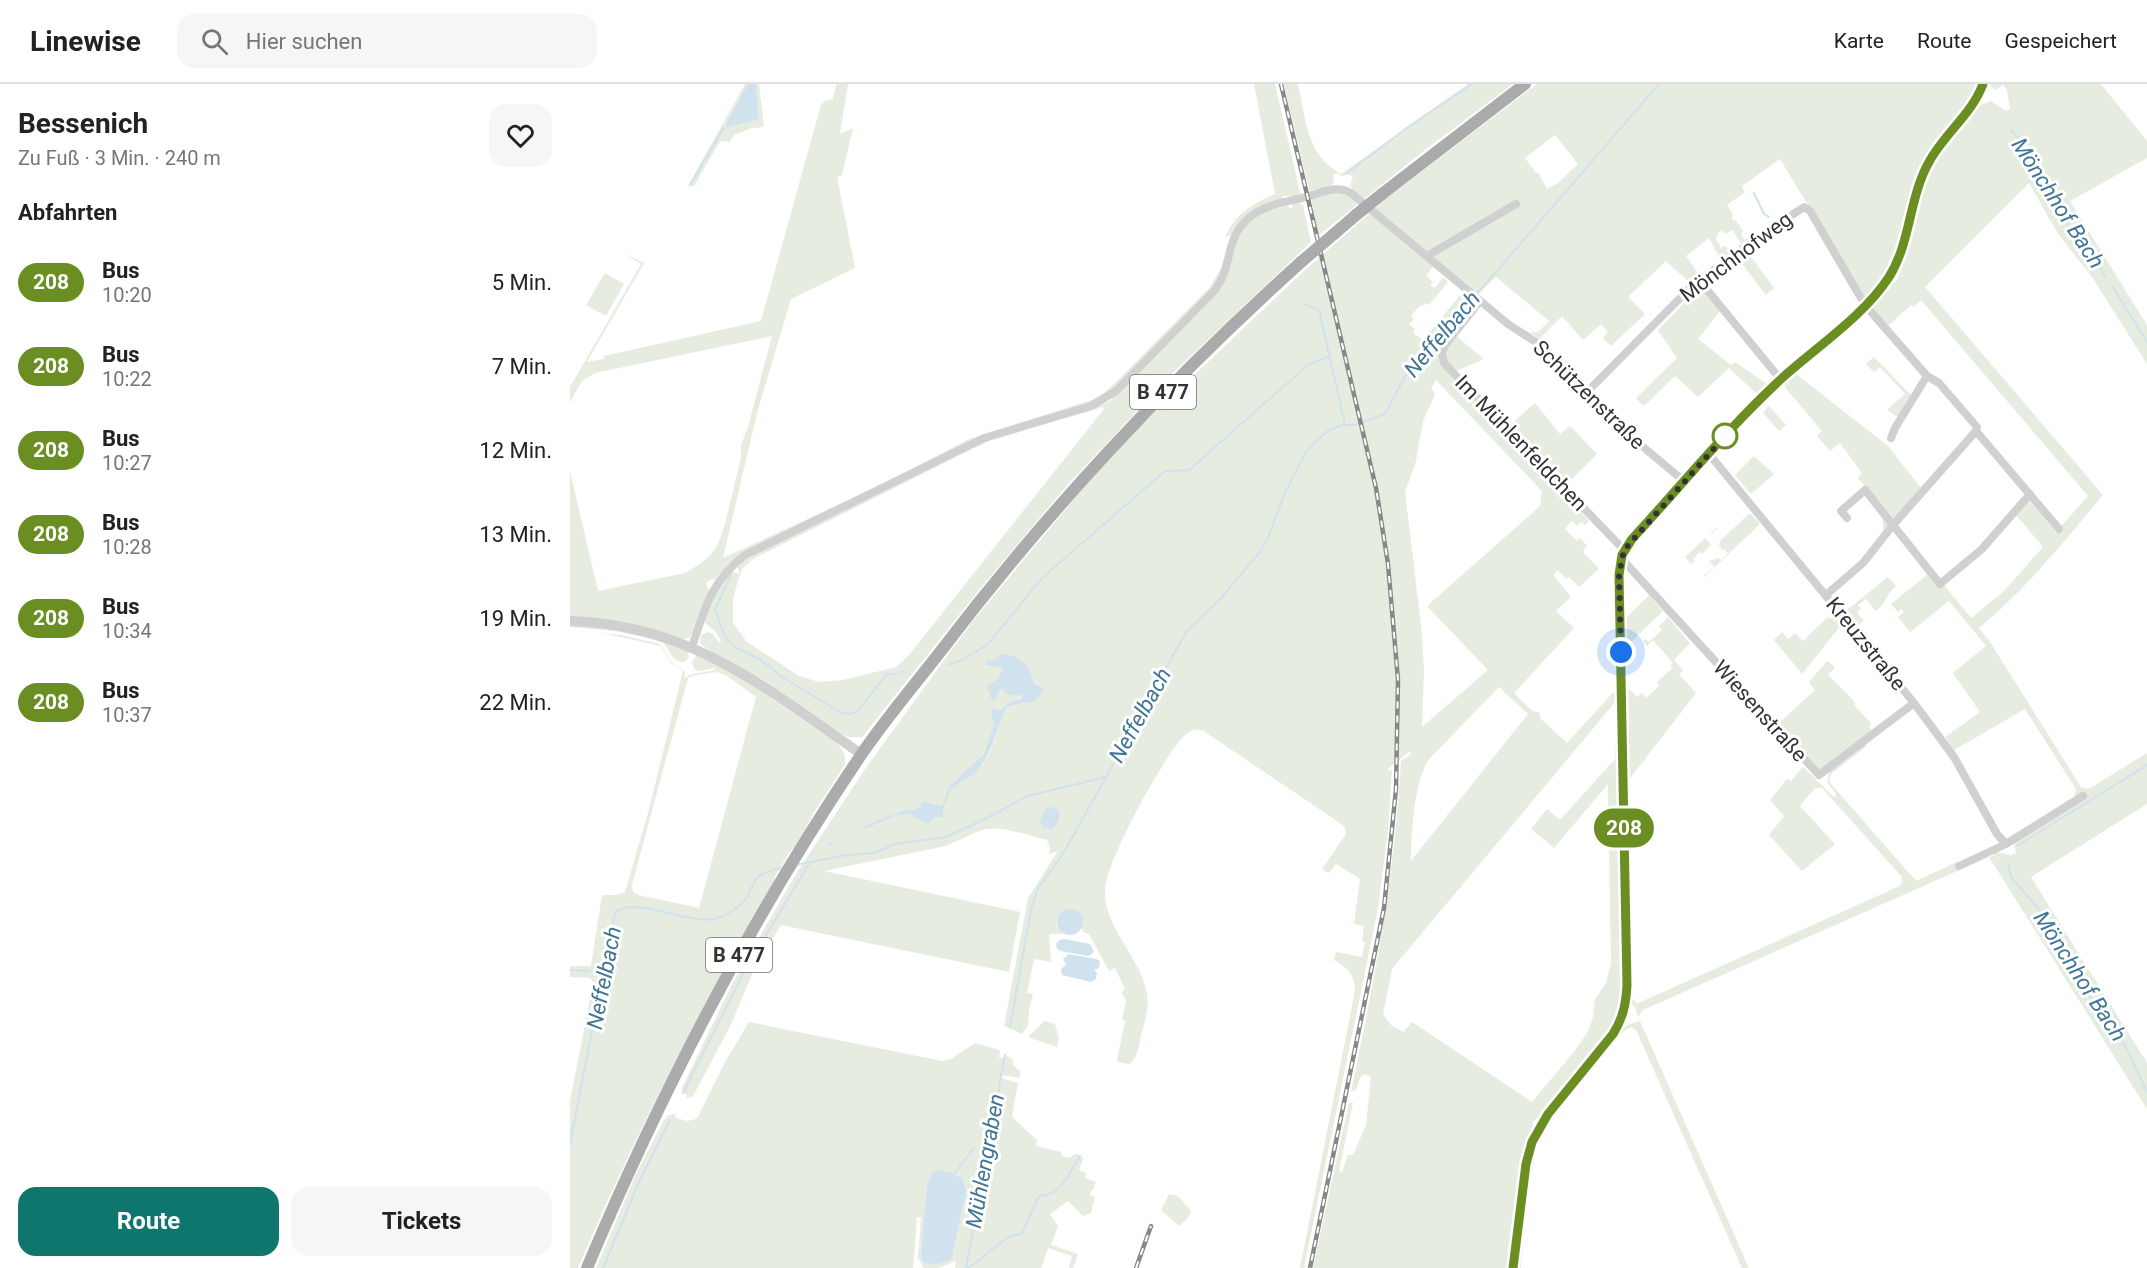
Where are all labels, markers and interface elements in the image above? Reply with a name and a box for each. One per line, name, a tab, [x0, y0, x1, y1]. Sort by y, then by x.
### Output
search box	[177, 14, 597, 68]
text: Linewise	[30, 25, 141, 58]
icon: search	[198, 25, 231, 58]
text: Hier suchen	[246, 29, 362, 54]
text: Karte	[1834, 29, 1884, 53]
text: Route	[1917, 29, 1971, 53]
text: Gespeichert	[2004, 29, 2117, 53]
button: heart	[489, 104, 552, 167]
text: Bessenich	[18, 107, 148, 140]
water label: Mönchhof Bach	[2007, 133, 2109, 273]
text: Zu Fuß · 3 Min. · 240 m	[18, 146, 221, 170]
text: Abfahrten	[18, 200, 117, 225]
street label: Mönchhofweg	[1675, 207, 1797, 307]
text: Bus	[102, 258, 140, 283]
text: 208	[33, 270, 69, 294]
text: 5 Min.	[492, 270, 552, 295]
text: 10:20	[102, 283, 152, 307]
water label: Neffelbach	[1399, 286, 1485, 382]
street label: Schützenstraße	[1528, 336, 1650, 454]
text: Bus	[102, 342, 140, 367]
text: 208	[33, 354, 69, 378]
text: 7 Min.	[492, 354, 552, 379]
text: 10:22	[102, 367, 152, 391]
street label: Im Mühlenfeldchen	[1450, 370, 1592, 516]
road number: B 477	[1130, 375, 1196, 409]
unlabelled marker	[1712, 423, 1738, 449]
text: Bus	[102, 426, 140, 451]
text: 208	[33, 438, 69, 462]
text: 12 Min.	[479, 438, 552, 463]
text: 10:27	[102, 451, 152, 475]
text: Bus	[102, 510, 140, 535]
text: 208	[33, 522, 69, 546]
text: 13 Min.	[479, 522, 552, 547]
text: 10:28	[102, 535, 152, 559]
street label: Kreuzstraße	[1821, 593, 1911, 695]
text: Bus	[102, 594, 140, 619]
text: 208	[33, 606, 69, 630]
text: 19 Min.	[479, 606, 552, 631]
text: 10:34	[102, 619, 152, 643]
your location	[1606, 637, 1636, 667]
street label: Wiesenstraße	[1708, 655, 1812, 767]
water label: Neffelbach	[1104, 663, 1176, 767]
text: Bus	[102, 678, 140, 703]
text: 208	[33, 690, 69, 714]
text: 22 Min.	[479, 690, 552, 715]
text: 10:37	[102, 703, 152, 727]
line badge: 208	[1590, 808, 1658, 848]
text: 208	[1606, 816, 1642, 840]
water label: Mönchhof Bach	[2029, 906, 2131, 1046]
water label: Neffelbach	[582, 924, 626, 1032]
road number: B 477	[706, 938, 772, 972]
water label: Mühlengraben	[961, 1092, 1009, 1230]
button: Route	[18, 1187, 279, 1256]
button: Tickets	[291, 1187, 552, 1256]

